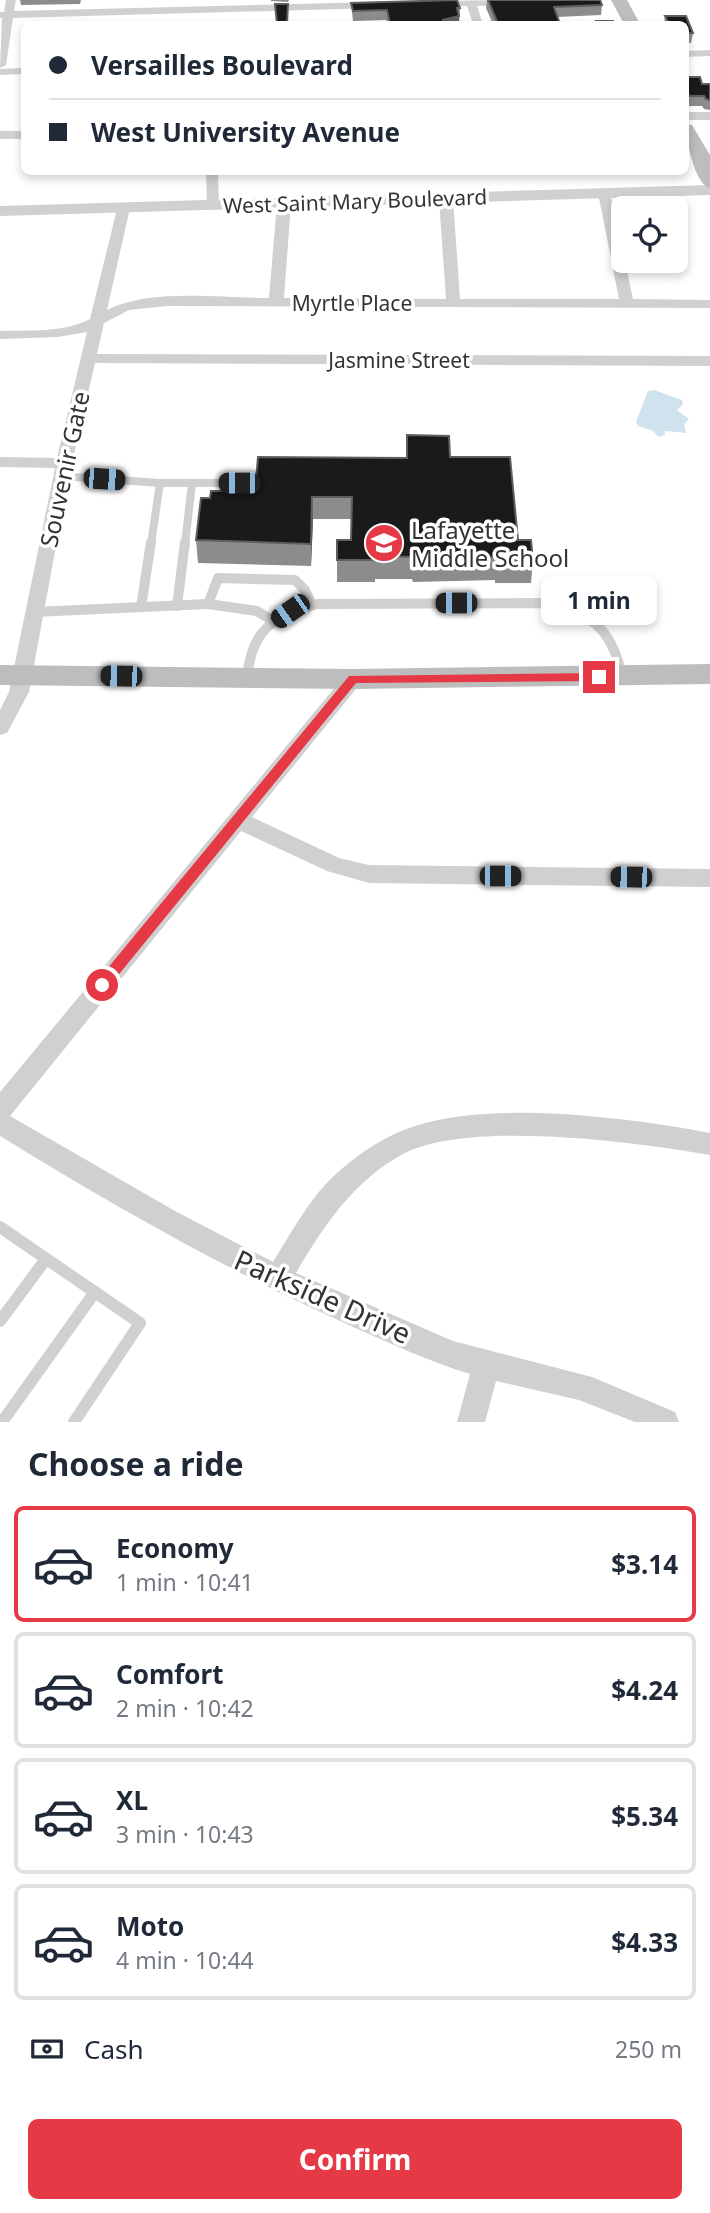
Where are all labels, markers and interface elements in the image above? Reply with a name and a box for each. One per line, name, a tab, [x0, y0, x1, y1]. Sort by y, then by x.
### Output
text: Versailles Boulevard	[91, 47, 353, 83]
text: West University Avenue	[91, 114, 400, 150]
street label: West Saint Mary Boulevard	[222, 182, 488, 220]
map controls	[611, 196, 688, 273]
button: locate	[611, 196, 688, 273]
street label: Myrtle Place	[292, 289, 412, 317]
street label: Jasmine Street	[326, 346, 470, 374]
street label: Souvenir Gate	[31, 388, 97, 550]
car	[83, 467, 126, 491]
car	[219, 473, 261, 494]
place label: Lafayette Middle School	[411, 513, 569, 574]
school or university icon: Lafayette Middle School	[363, 522, 405, 564]
callout: 1 min	[541, 576, 657, 624]
text: 1 min	[567, 584, 631, 616]
car	[267, 590, 314, 632]
car	[436, 593, 478, 614]
route end	[583, 661, 615, 693]
car	[100, 665, 143, 687]
car	[480, 866, 522, 887]
car	[610, 866, 653, 888]
route start	[86, 969, 118, 1001]
street label: Parkside Drive	[229, 1240, 417, 1352]
text: Choose a ride	[28, 1442, 244, 1485]
text: Economy	[116, 1530, 234, 1566]
icon: car	[32, 1533, 95, 1596]
text: $3.14	[611, 1546, 678, 1582]
text: 1 min · 10:41	[116, 1566, 254, 1598]
text: Comfort	[116, 1656, 224, 1692]
icon: car	[32, 1659, 95, 1722]
text: $4.24	[611, 1672, 678, 1708]
text: 2 min · 10:42	[116, 1692, 254, 1724]
text: XL	[116, 1782, 148, 1818]
icon: car	[32, 1785, 95, 1848]
text: $5.34	[611, 1798, 678, 1834]
text: 3 min · 10:43	[116, 1818, 254, 1850]
text: Moto	[116, 1908, 184, 1944]
icon: car	[32, 1911, 95, 1974]
text: $4.33	[611, 1924, 678, 1960]
text: 4 min · 10:44	[116, 1944, 254, 1976]
icon: cash	[28, 2030, 66, 2068]
text: Cash	[84, 2031, 144, 2067]
text: 250 m	[615, 2033, 682, 2065]
button: Confirm	[28, 2119, 682, 2199]

